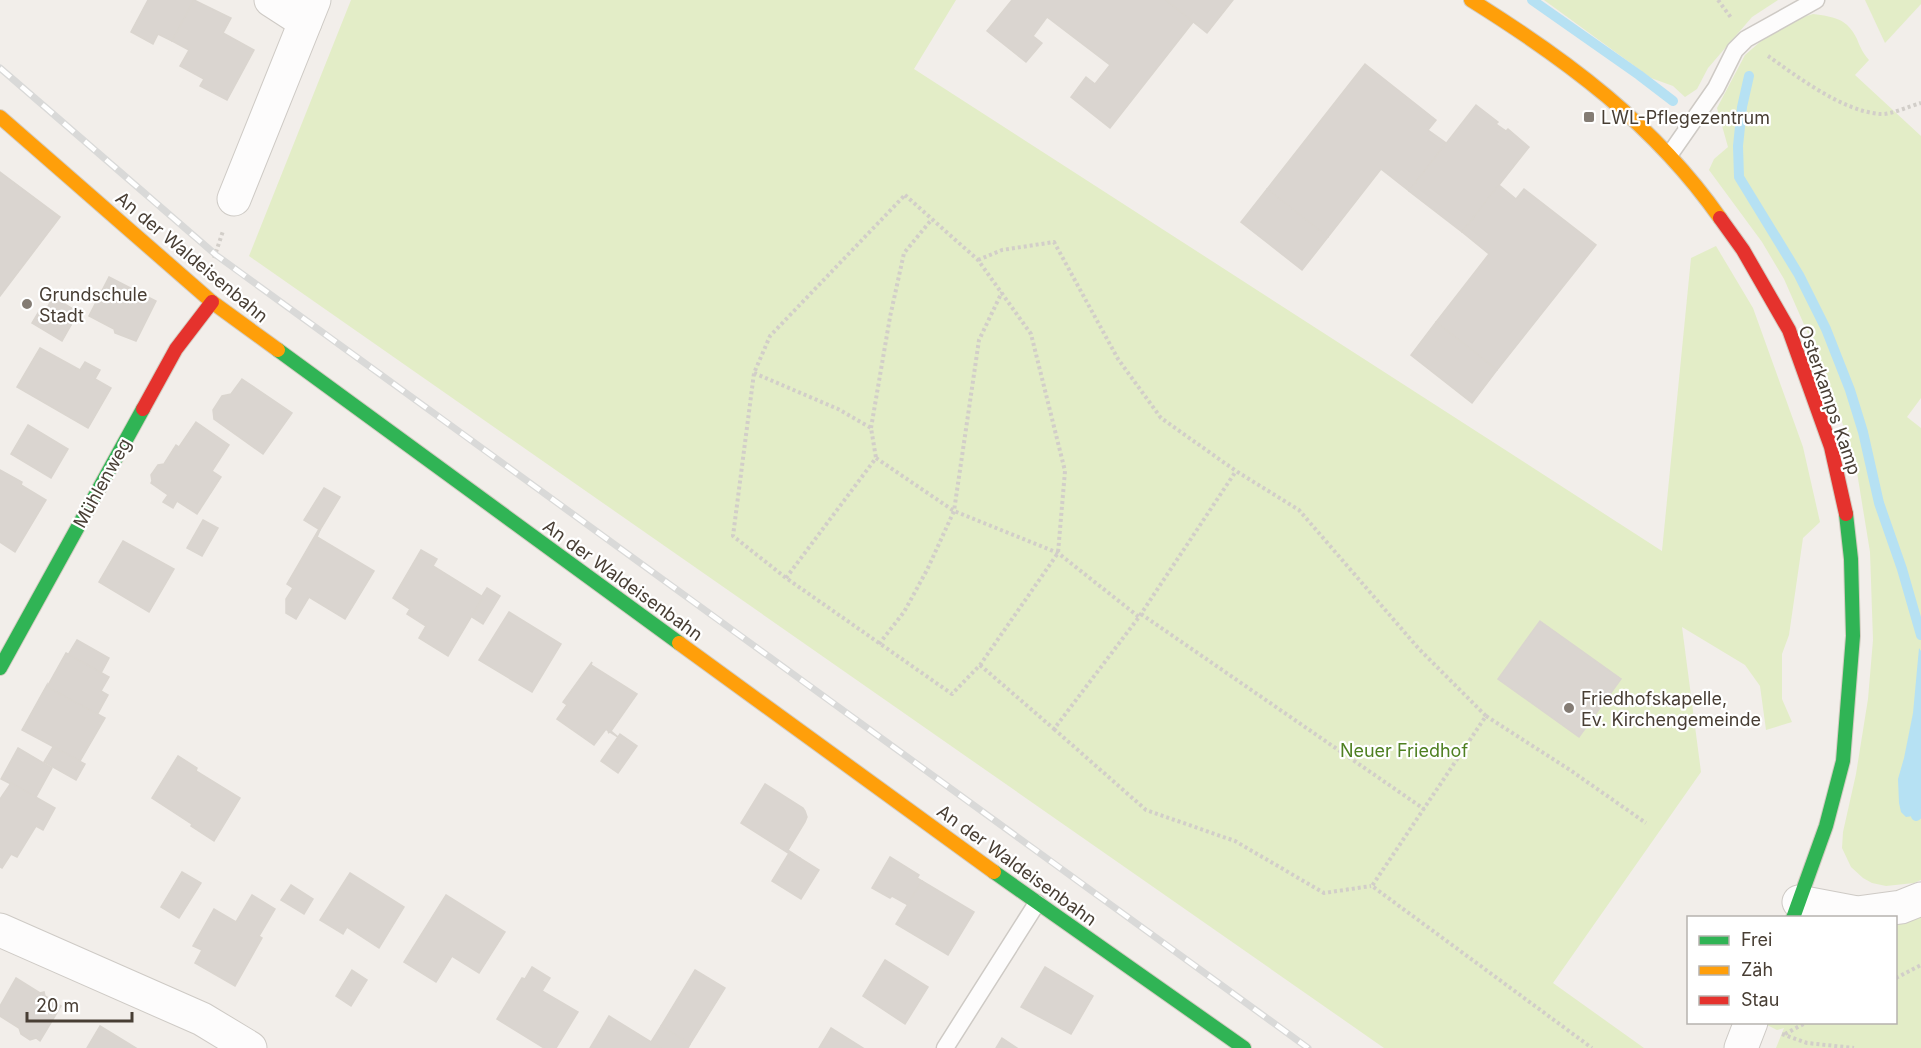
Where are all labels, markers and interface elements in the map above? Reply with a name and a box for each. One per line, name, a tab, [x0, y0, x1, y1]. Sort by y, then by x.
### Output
place label: LWL-Pflegezentrum	[1601, 107, 1770, 128]
marker: LWL-Pflegezentrum	[1582, 110, 1596, 124]
street label: An der Waldeisenbahn	[112, 187, 272, 327]
place label: Grundschule Stadt	[39, 284, 147, 326]
marker: Grundschule Stadt	[20, 297, 34, 311]
street label: Osterkamps Kamp	[1795, 322, 1865, 478]
street label: Mühlenweg	[69, 435, 135, 531]
street label: An der Waldeisenbahn	[539, 515, 707, 645]
place label: Friedhofskapelle, Ev. Kirchengemeinde	[1581, 688, 1761, 730]
marker: Friedhofskapelle, Ev. Kirchengemeinde	[1562, 701, 1576, 715]
park label: Neuer Friedhof	[1340, 740, 1468, 761]
street label: An der Waldeisenbahn	[933, 800, 1101, 930]
legend	[1687, 916, 1897, 1024]
text: Frei	[1741, 929, 1772, 950]
text: Zäh	[1741, 959, 1773, 980]
scale bar	[27, 985, 132, 1023]
text: Stau	[1741, 989, 1779, 1010]
text: 20 m	[36, 995, 79, 1016]

